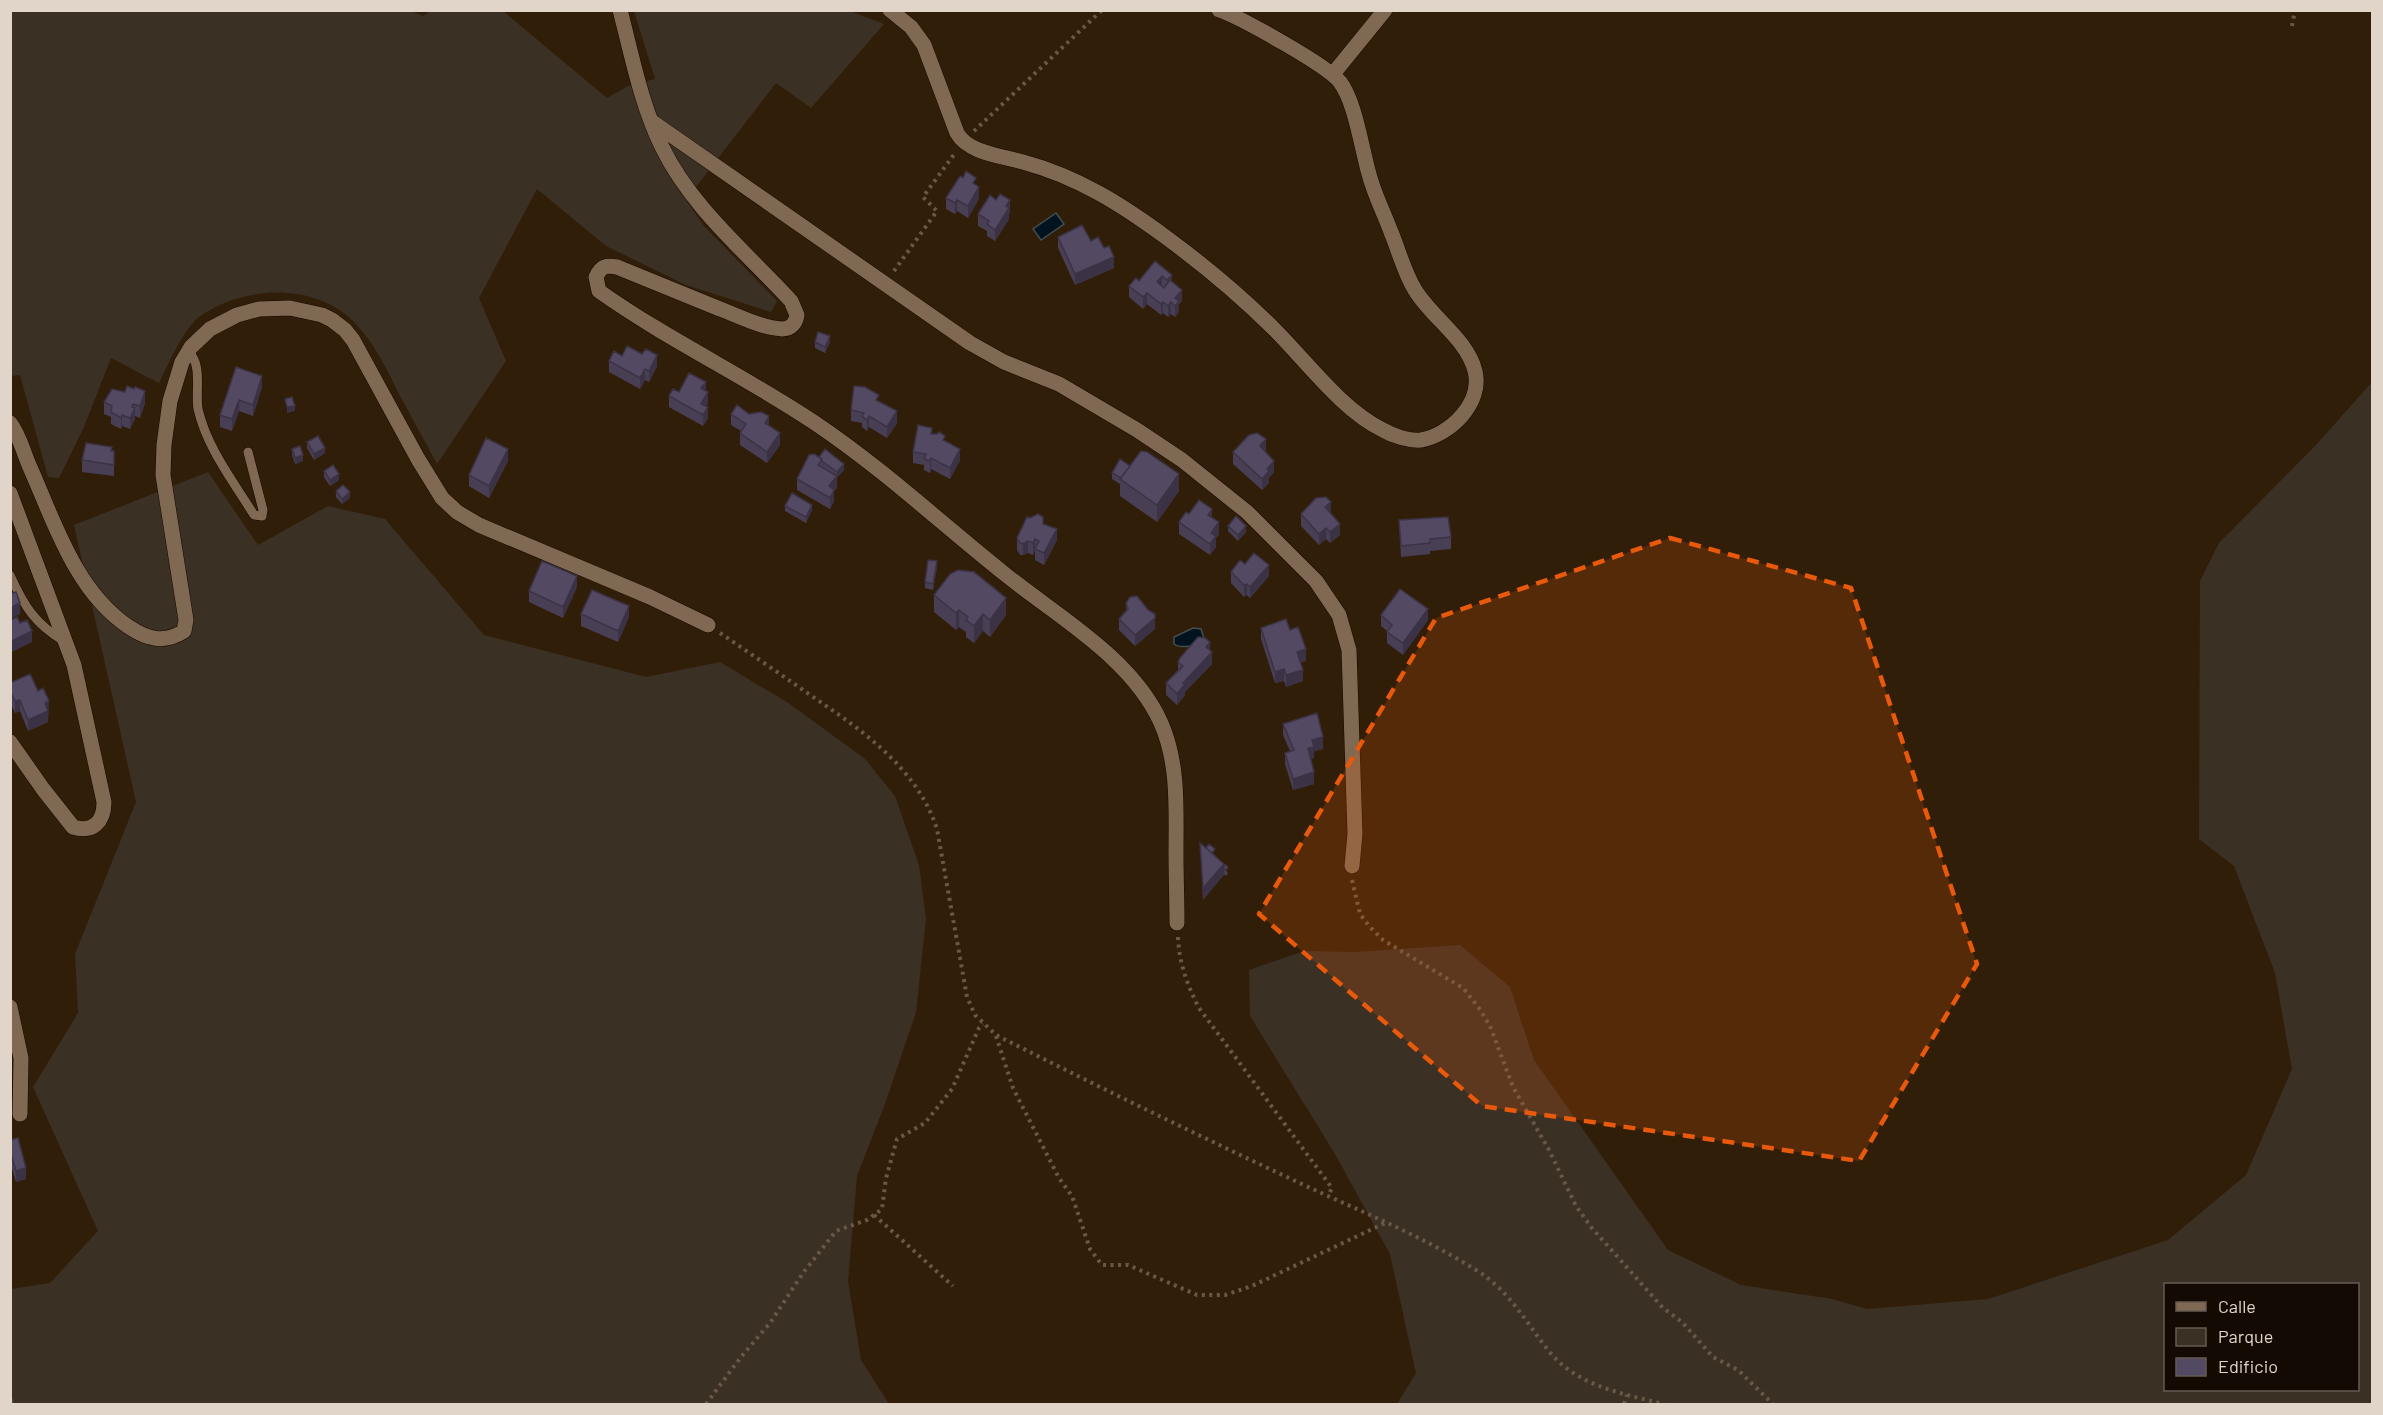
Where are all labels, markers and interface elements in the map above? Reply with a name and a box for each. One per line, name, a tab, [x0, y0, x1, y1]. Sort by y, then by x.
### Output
legend	[2164, 1283, 2359, 1391]
text: Calle	[2218, 1295, 2256, 1317]
text: Parque	[2218, 1325, 2273, 1347]
text: Edificio	[2218, 1355, 2278, 1377]

